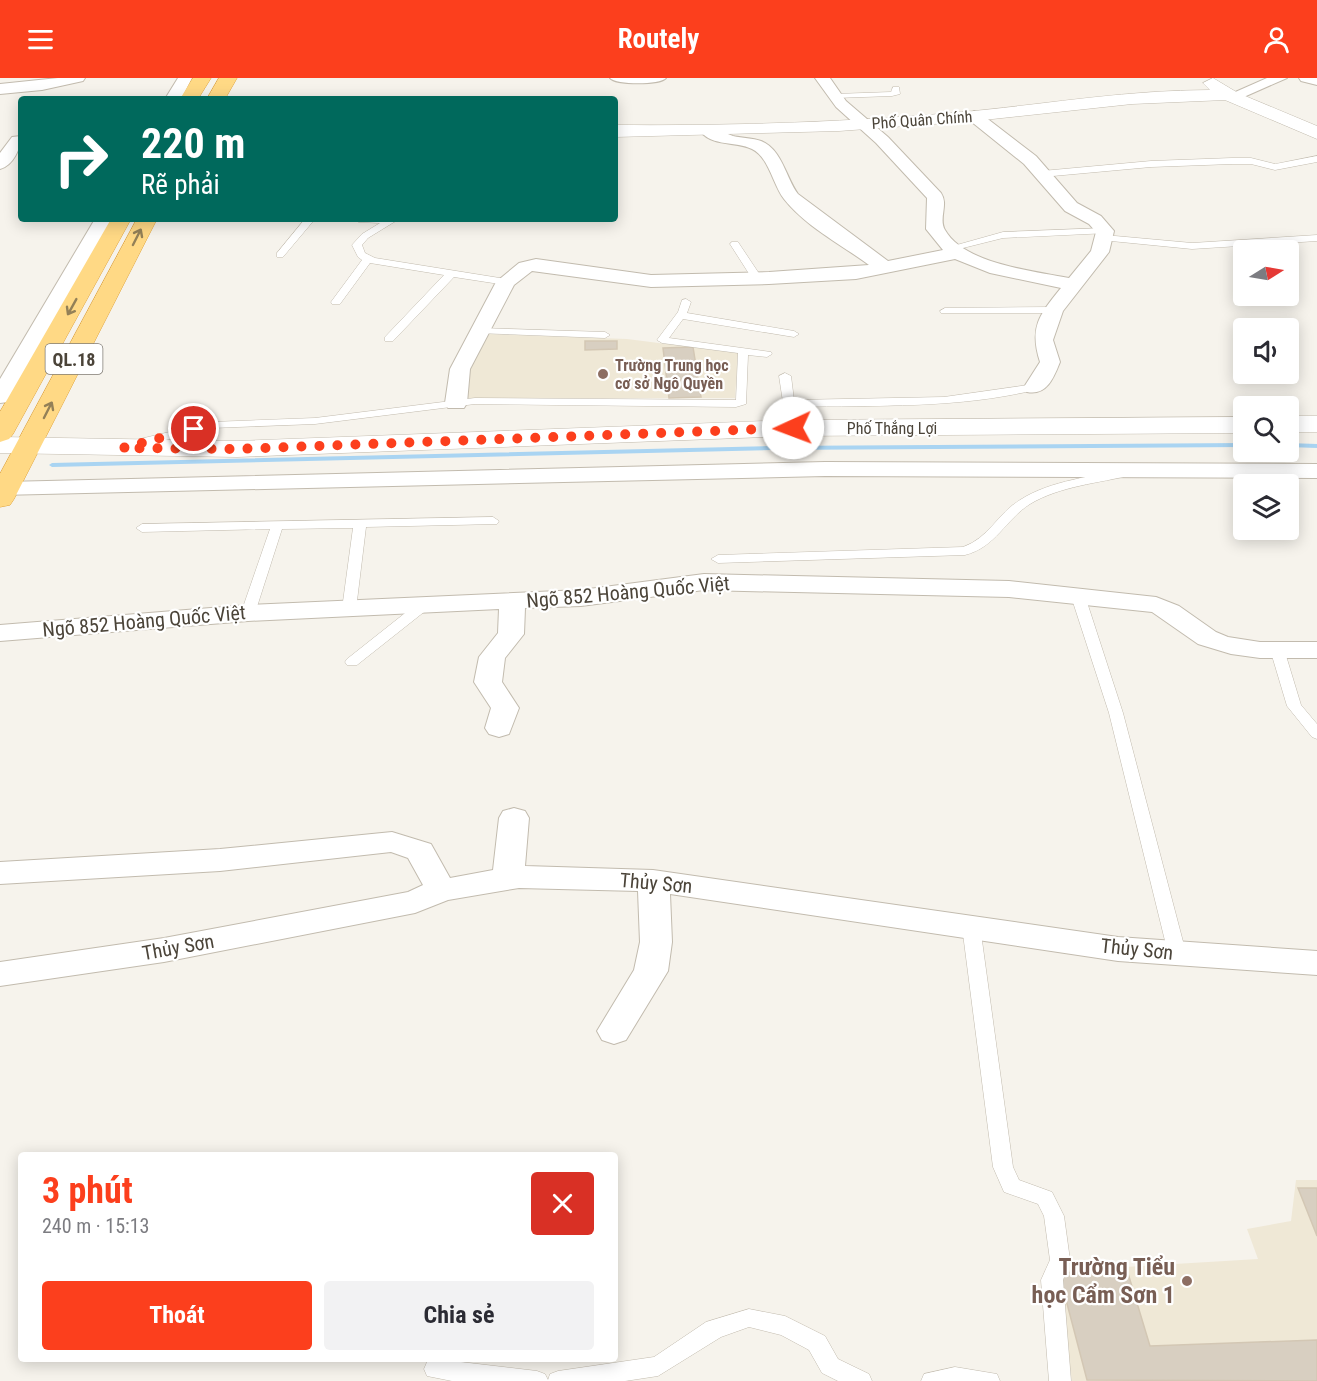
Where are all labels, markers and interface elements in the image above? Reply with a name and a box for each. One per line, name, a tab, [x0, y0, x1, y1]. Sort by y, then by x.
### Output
icon: menu	[24, 23, 57, 56]
text: Routely	[618, 23, 699, 55]
icon: person	[1260, 23, 1293, 56]
street label: Phố Quân Chính	[871, 107, 973, 133]
text: 220 m	[141, 119, 246, 168]
icon: right	[42, 120, 120, 198]
text: Rẽ phải	[141, 169, 220, 201]
one-way arrow	[132, 229, 143, 247]
north arrow	[1233, 240, 1299, 306]
map controls	[1233, 240, 1299, 540]
one-way arrow	[66, 298, 78, 315]
button: sound	[1233, 318, 1299, 384]
road number: QL.18	[46, 344, 103, 374]
place label: Trường Trung học cơ sở Ngô Quyền	[615, 356, 729, 393]
marker: Trường Trung học cơ sở Ngô Quyền	[596, 367, 610, 381]
position arrow	[761, 396, 825, 460]
button: search	[1233, 396, 1299, 462]
one-way arrow	[42, 402, 54, 420]
pin	[168, 403, 219, 454]
icon: arrive	[177, 412, 210, 445]
street label: Phố Thắng Lợi	[847, 419, 937, 438]
button: layers	[1233, 474, 1299, 540]
street label: Ngõ 852 Hoàng Quốc Việt	[525, 571, 731, 613]
street label: Ngõ 852 Hoàng Quốc Việt	[41, 600, 247, 642]
street label: Thủy Sơn	[619, 868, 693, 898]
street label: Thủy Sơn	[140, 929, 216, 965]
street label: Thủy Sơn	[1100, 933, 1174, 965]
text: 3 phút	[42, 1170, 133, 1212]
button: close	[531, 1172, 594, 1235]
text: 240 m · 15:13	[42, 1214, 149, 1238]
place label: Trường Tiểu học Cẩm Sơn 1	[1032, 1253, 1175, 1309]
marker: Trường Tiểu học Cẩm Sơn 1	[1180, 1274, 1194, 1288]
button: Thoát	[42, 1281, 312, 1350]
button: Chia sẻ	[324, 1281, 594, 1350]

